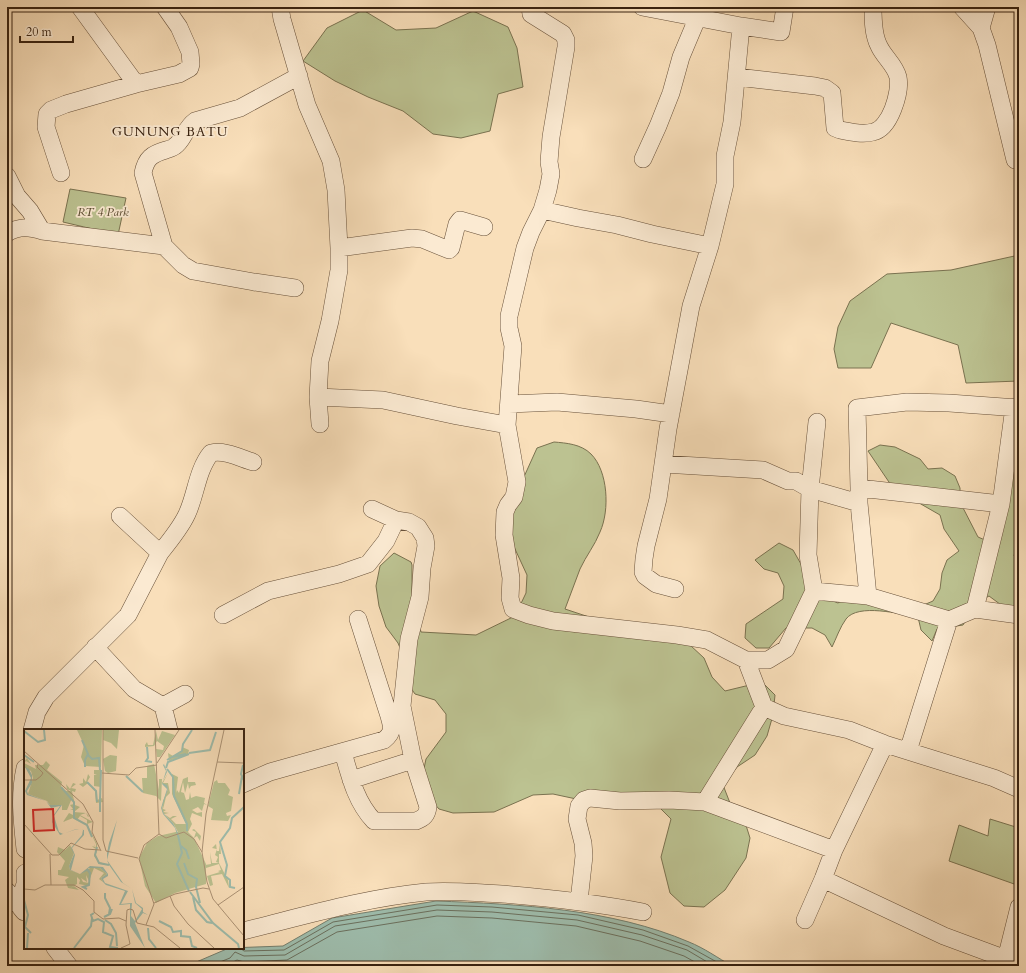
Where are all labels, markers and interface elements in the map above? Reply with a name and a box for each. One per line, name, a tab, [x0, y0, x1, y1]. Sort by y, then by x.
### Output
scale bar	[20, 18, 73, 44]
text: 20 m	[26, 24, 53, 40]
district label: GUNUNG BATU	[112, 123, 228, 141]
park label: RT 4 Park	[77, 204, 129, 220]
inset map	[24, 729, 244, 949]

